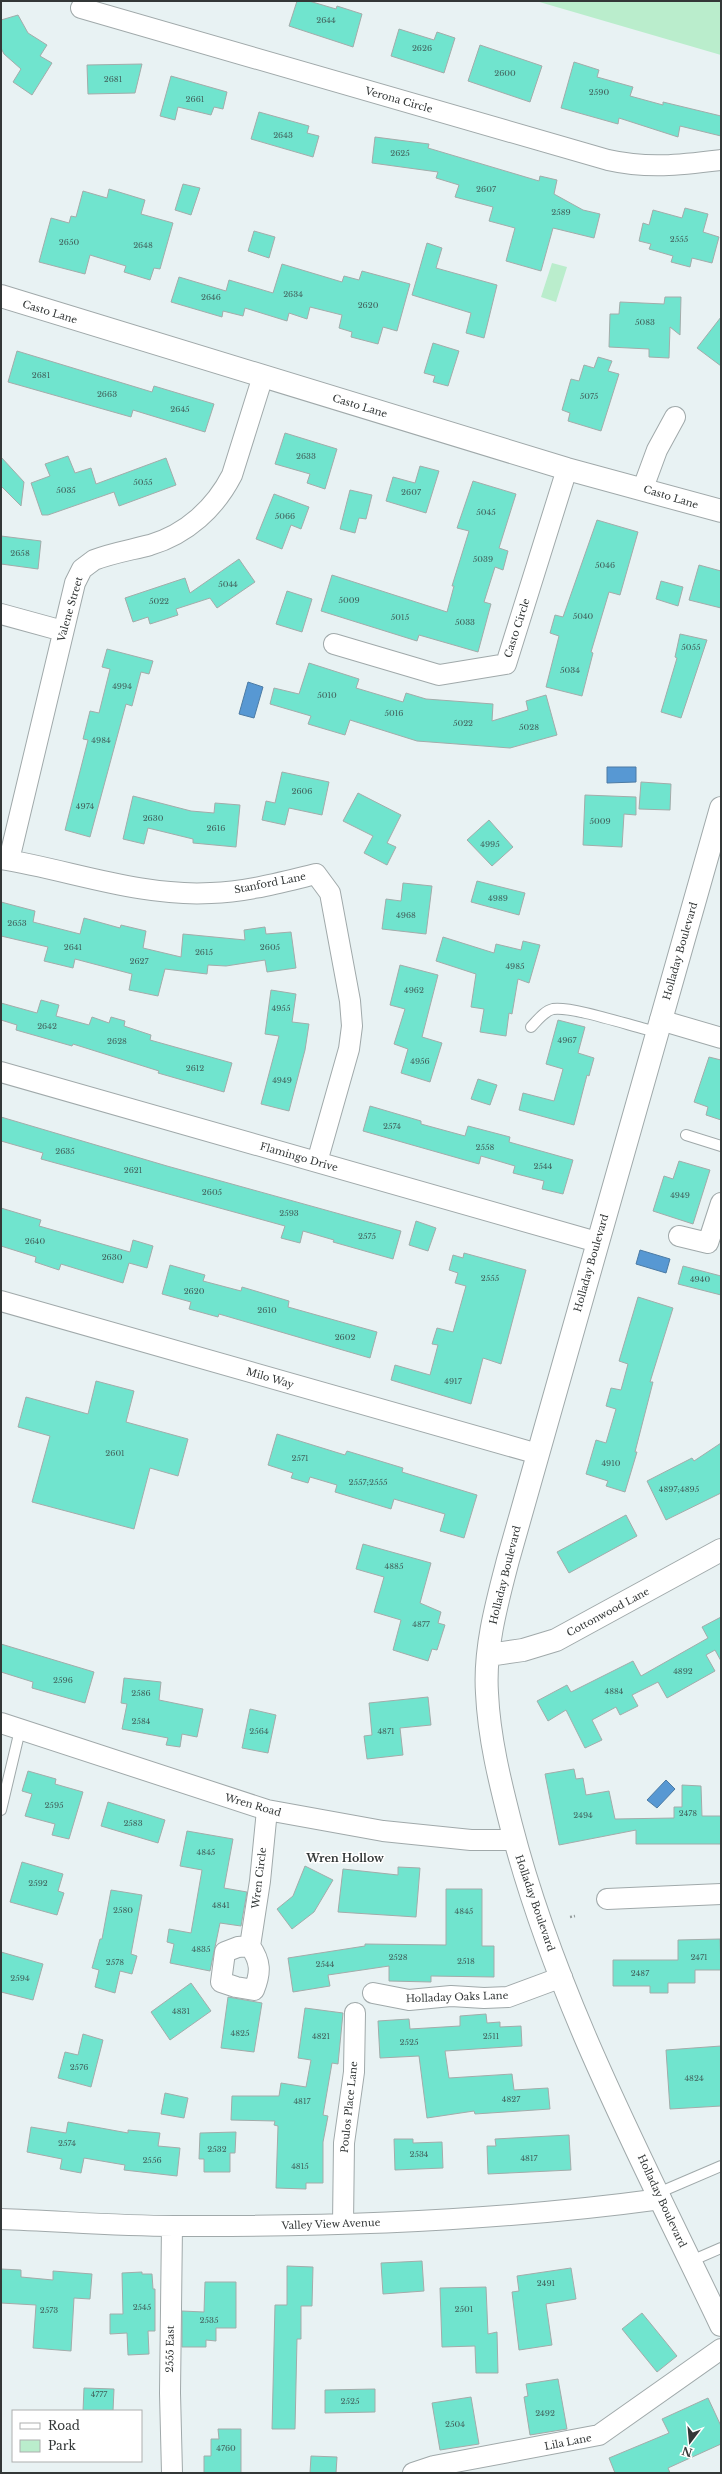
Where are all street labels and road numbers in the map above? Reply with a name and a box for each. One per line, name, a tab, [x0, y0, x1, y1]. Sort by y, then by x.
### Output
street label: Verona Circle	[363, 84, 434, 116]
street label: Casto Lane	[21, 297, 79, 327]
street label: Casto Lane	[331, 391, 389, 421]
street label: Casto Lane	[642, 482, 700, 512]
street label: Valene Street	[54, 575, 86, 644]
street label: Casto Circle	[501, 596, 533, 659]
street label: Stanford Lane	[233, 870, 307, 896]
street label: Holladay Boulevard	[660, 900, 700, 1001]
street label: Flamingo Drive	[259, 1140, 340, 1174]
street label: Holladay Boulevard	[571, 1212, 611, 1313]
street label: Milo Way	[245, 1365, 296, 1391]
street label: Holladay Boulevard	[486, 1524, 524, 1626]
street label: Cottonwood Lane	[564, 1585, 652, 1639]
street label: Wren Road	[222, 1790, 283, 1819]
street label: Wren Circle	[249, 1846, 269, 1910]
street label: Holladay Boulevard	[512, 1853, 558, 1953]
street label: Holladay Oaks Lane	[406, 1989, 509, 2005]
street label: Poulos Place Lane	[338, 2060, 360, 2153]
street label: Holladay Boulevard	[635, 2152, 689, 2250]
street label: Valley View Avenue	[280, 2216, 381, 2232]
street label: 2555 East	[163, 2325, 177, 2373]
street label: Lila Lane	[543, 2431, 593, 2453]

